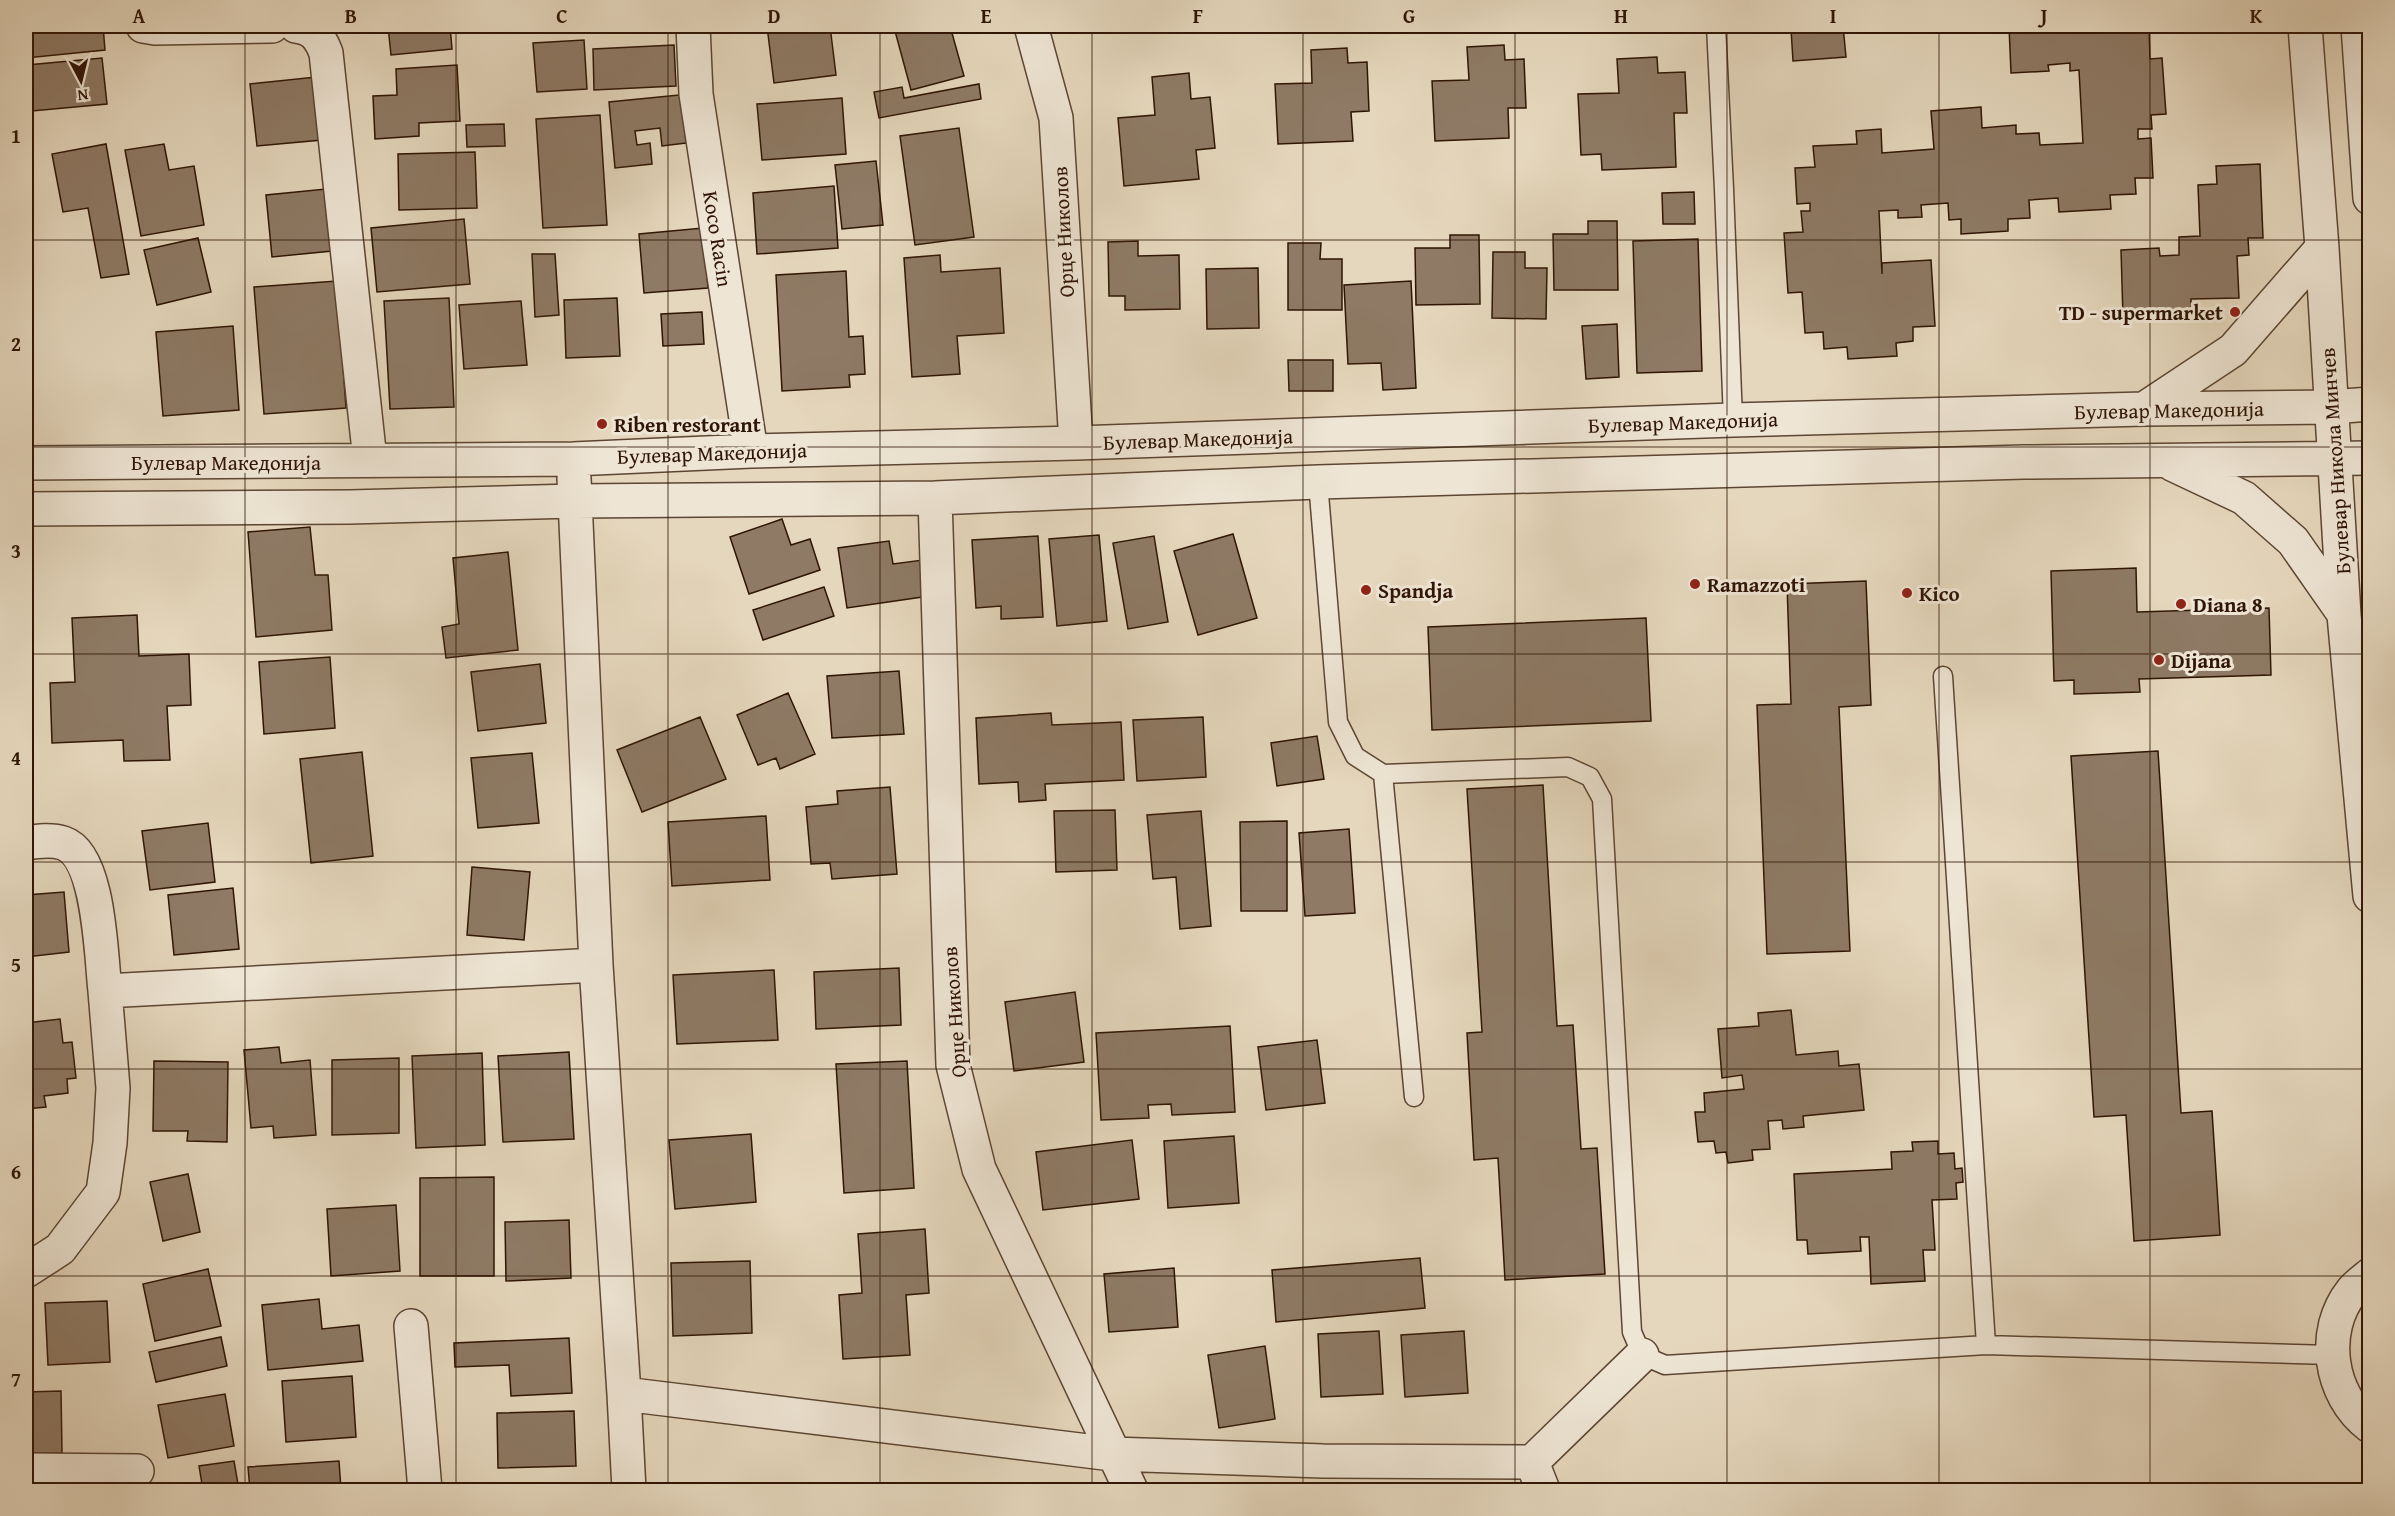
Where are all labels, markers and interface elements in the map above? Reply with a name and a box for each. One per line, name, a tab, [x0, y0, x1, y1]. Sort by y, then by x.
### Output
text: A	[133, 1, 146, 30]
text: B	[345, 1, 357, 30]
text: C	[556, 1, 568, 30]
text: D	[767, 1, 781, 30]
text: E	[981, 1, 992, 30]
text: F	[1193, 1, 1203, 30]
text: G	[1403, 1, 1415, 30]
text: H	[1614, 1, 1628, 30]
text: I	[1830, 1, 1836, 30]
text: J	[2038, 1, 2048, 30]
text: K	[2250, 1, 2263, 30]
north arrow	[51, 51, 111, 111]
text: N	[76, 83, 90, 108]
text: 1	[11, 121, 21, 150]
street label: Орце Николов	[1044, 166, 1082, 298]
street label: Koco Racin	[695, 189, 741, 289]
place label: TD - supermarket	[2059, 297, 2223, 328]
marker: TD - supermarket	[2228, 305, 2242, 319]
text: 2	[11, 329, 21, 358]
street label: Булевар Никола Минчев	[2312, 347, 2358, 575]
street label: Булевар Македонија	[2074, 393, 2264, 427]
street label: Булевар Македонија	[1588, 403, 1778, 441]
place label: Riben restorant	[614, 409, 761, 440]
marker: Riben restorant	[595, 417, 609, 431]
street label: Булевар Македонија	[1103, 420, 1293, 458]
street label: Булевар Македонија	[617, 434, 807, 472]
street label: Булевар Македонија	[131, 447, 321, 478]
text: 3	[11, 536, 21, 565]
place label: Ramazzoti	[1707, 569, 1806, 600]
place label: Spandja	[1378, 575, 1453, 606]
marker: Ramazzoti	[1688, 577, 1702, 591]
place label: Kico	[1919, 578, 1960, 609]
marker: Spandja	[1359, 583, 1373, 597]
marker: Kico	[1900, 586, 1914, 600]
place label: Diana 8	[2193, 589, 2263, 620]
marker: Diana 8	[2174, 597, 2188, 611]
place label: Dijana	[2171, 645, 2232, 676]
marker: Dijana	[2152, 653, 2166, 667]
text: 4	[11, 743, 21, 772]
street label: Орце Николов	[934, 945, 974, 1079]
text: 5	[11, 950, 21, 979]
text: 6	[11, 1157, 21, 1186]
text: 7	[11, 1364, 21, 1393]

